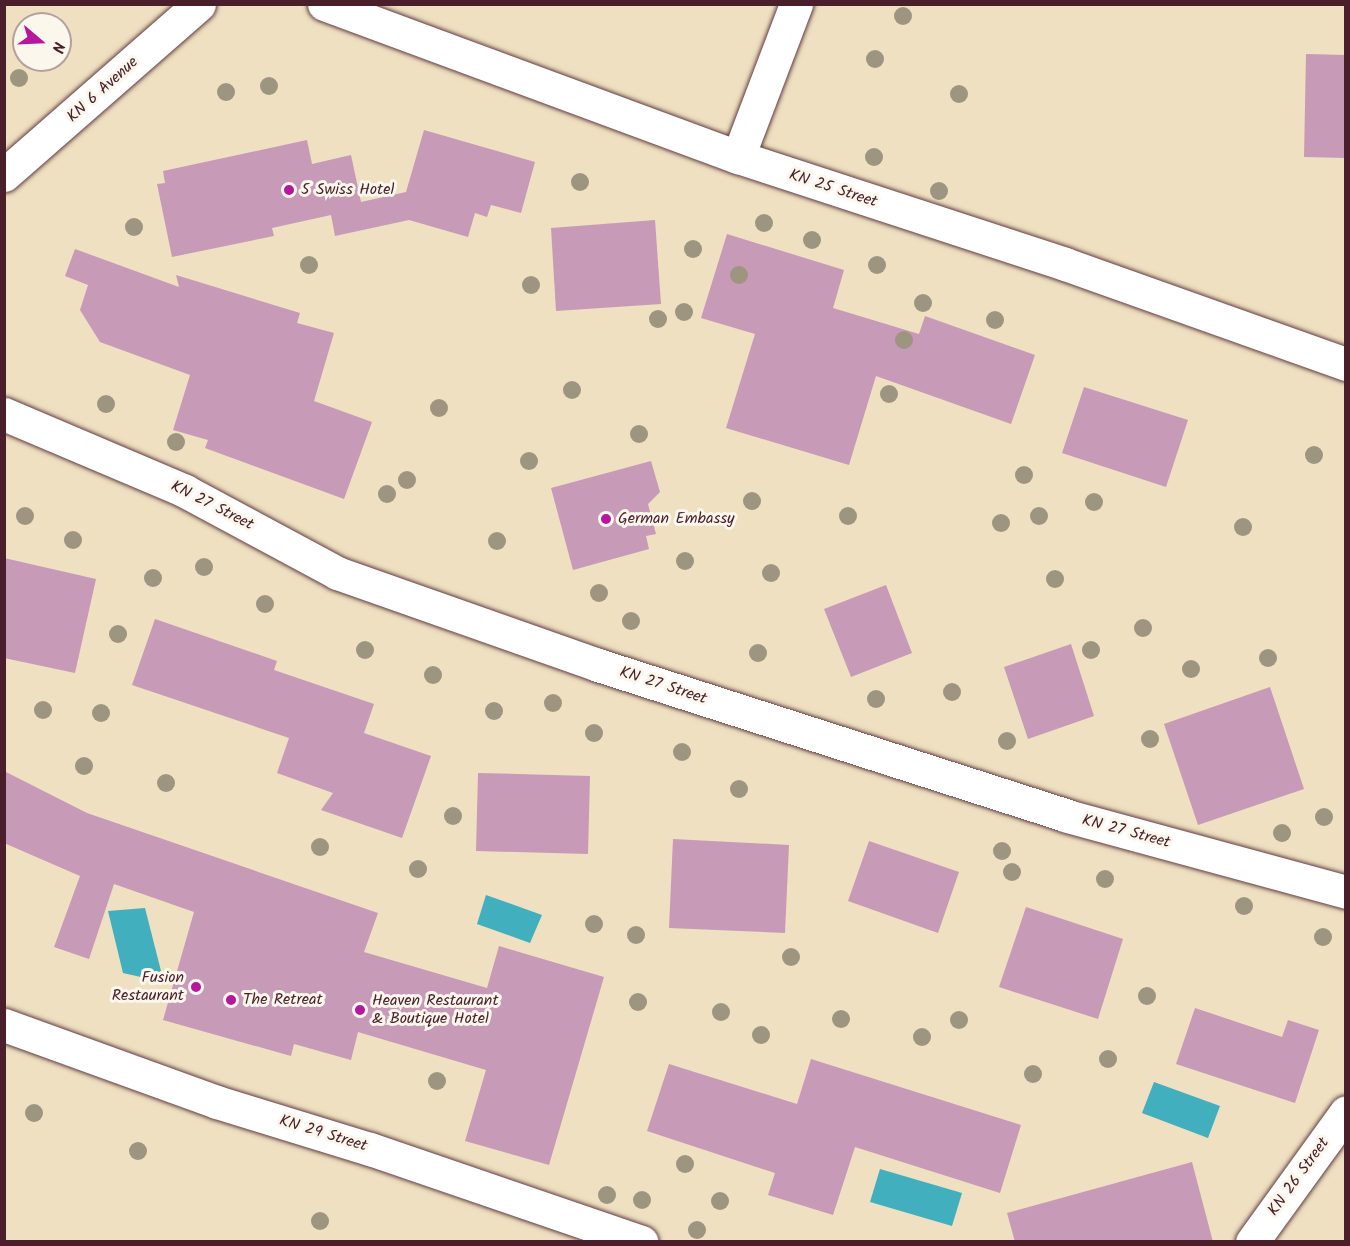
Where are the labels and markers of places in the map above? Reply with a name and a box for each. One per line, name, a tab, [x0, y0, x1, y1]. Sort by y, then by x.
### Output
place label: 5 Swiss Hotel	[301, 180, 394, 200]
marker: 5 Swiss Hotel	[282, 183, 296, 197]
place label: German Embassy	[618, 509, 735, 529]
marker: German Embassy	[599, 512, 613, 526]
place label: Fusion Restaurant	[112, 968, 184, 1006]
marker: Fusion Restaurant	[189, 980, 203, 994]
place label: The Retreat	[243, 990, 323, 1010]
place label: Heaven Restaurant & Boutique Hotel	[372, 991, 499, 1029]
marker: The Retreat	[224, 993, 238, 1007]
marker: Heaven Restaurant & Boutique Hotel	[353, 1003, 367, 1017]

